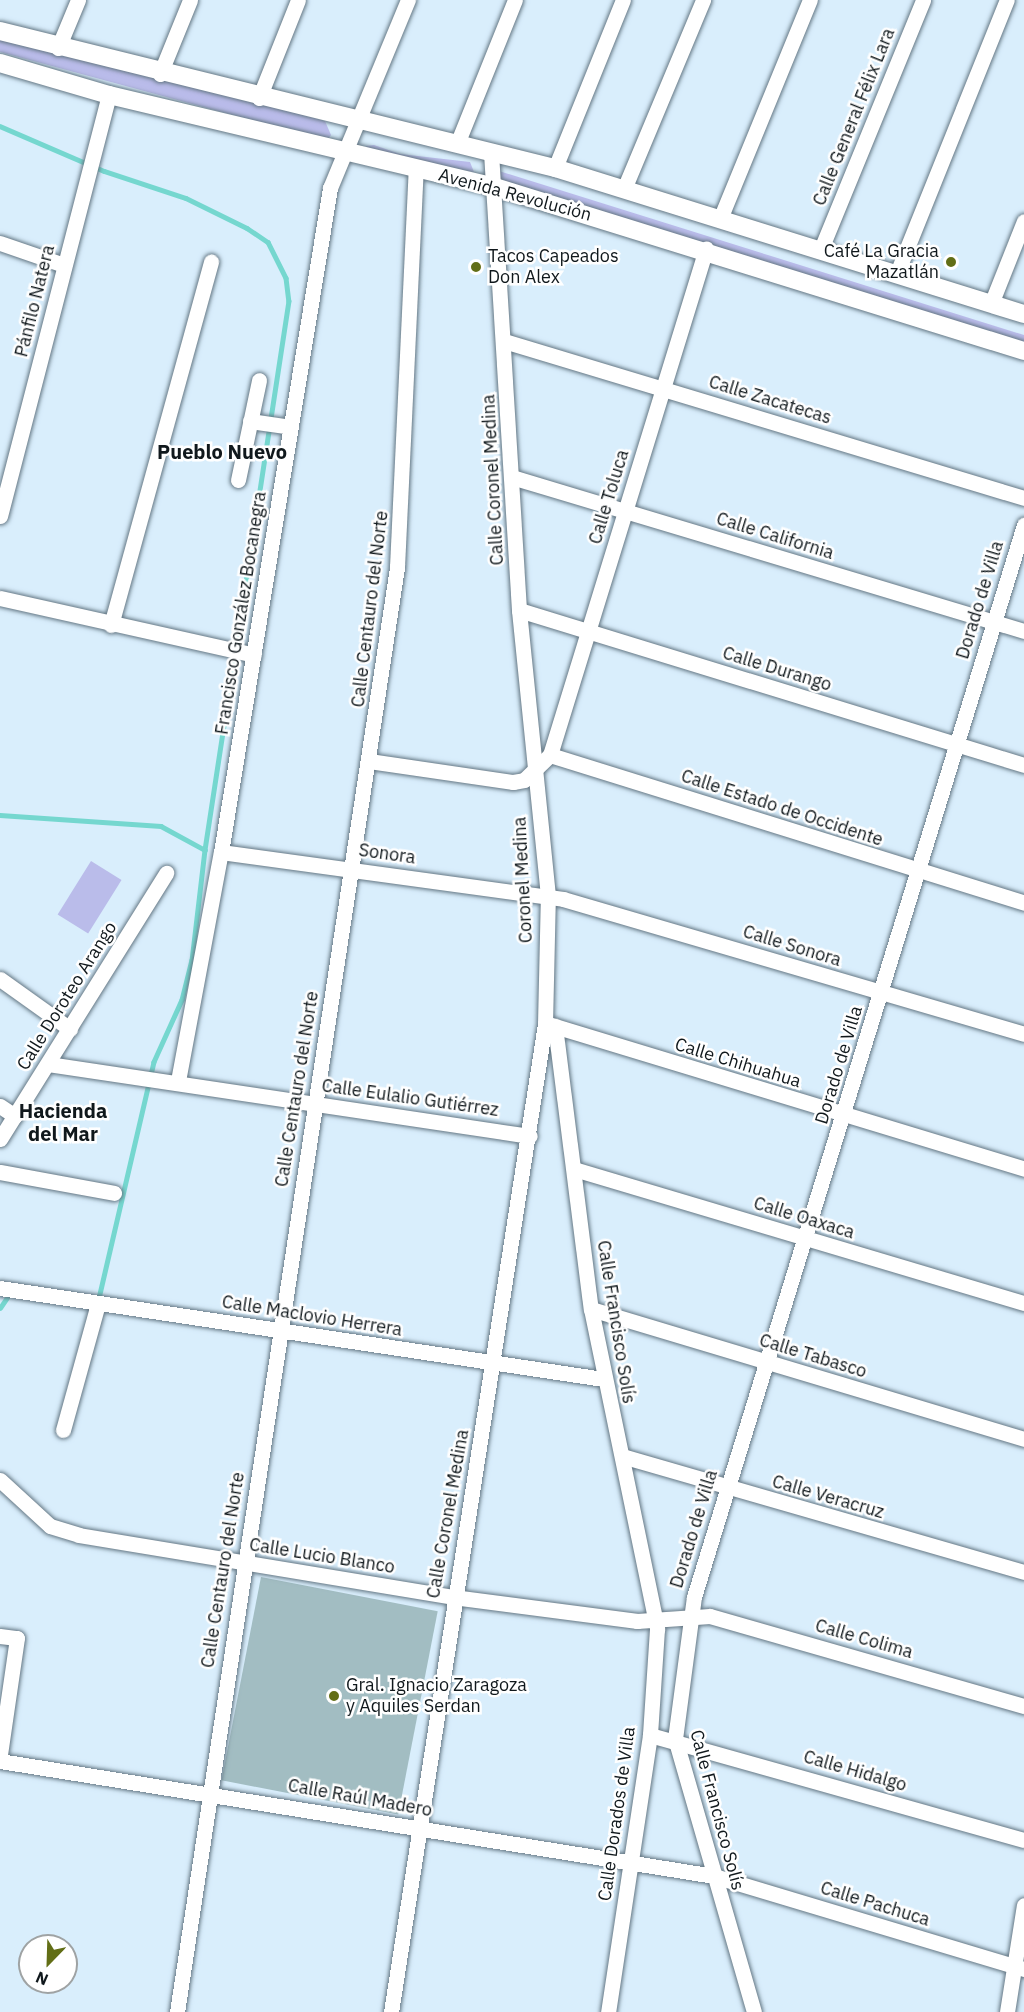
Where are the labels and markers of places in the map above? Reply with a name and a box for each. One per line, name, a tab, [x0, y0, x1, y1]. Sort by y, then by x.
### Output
place label: Café La Gracia Mazatlán	[824, 241, 939, 284]
place label: Tacos Capeados Don Alex	[488, 246, 619, 288]
marker: Café La Gracia Mazatlán	[944, 255, 958, 269]
marker: Tacos Capeados Don Alex	[469, 260, 483, 274]
place label: Gral. Ignacio Zaragoza y Aquiles Serdan	[346, 1675, 527, 1718]
marker: Gral. Ignacio Zaragoza y Aquiles Serdan	[327, 1689, 341, 1703]

